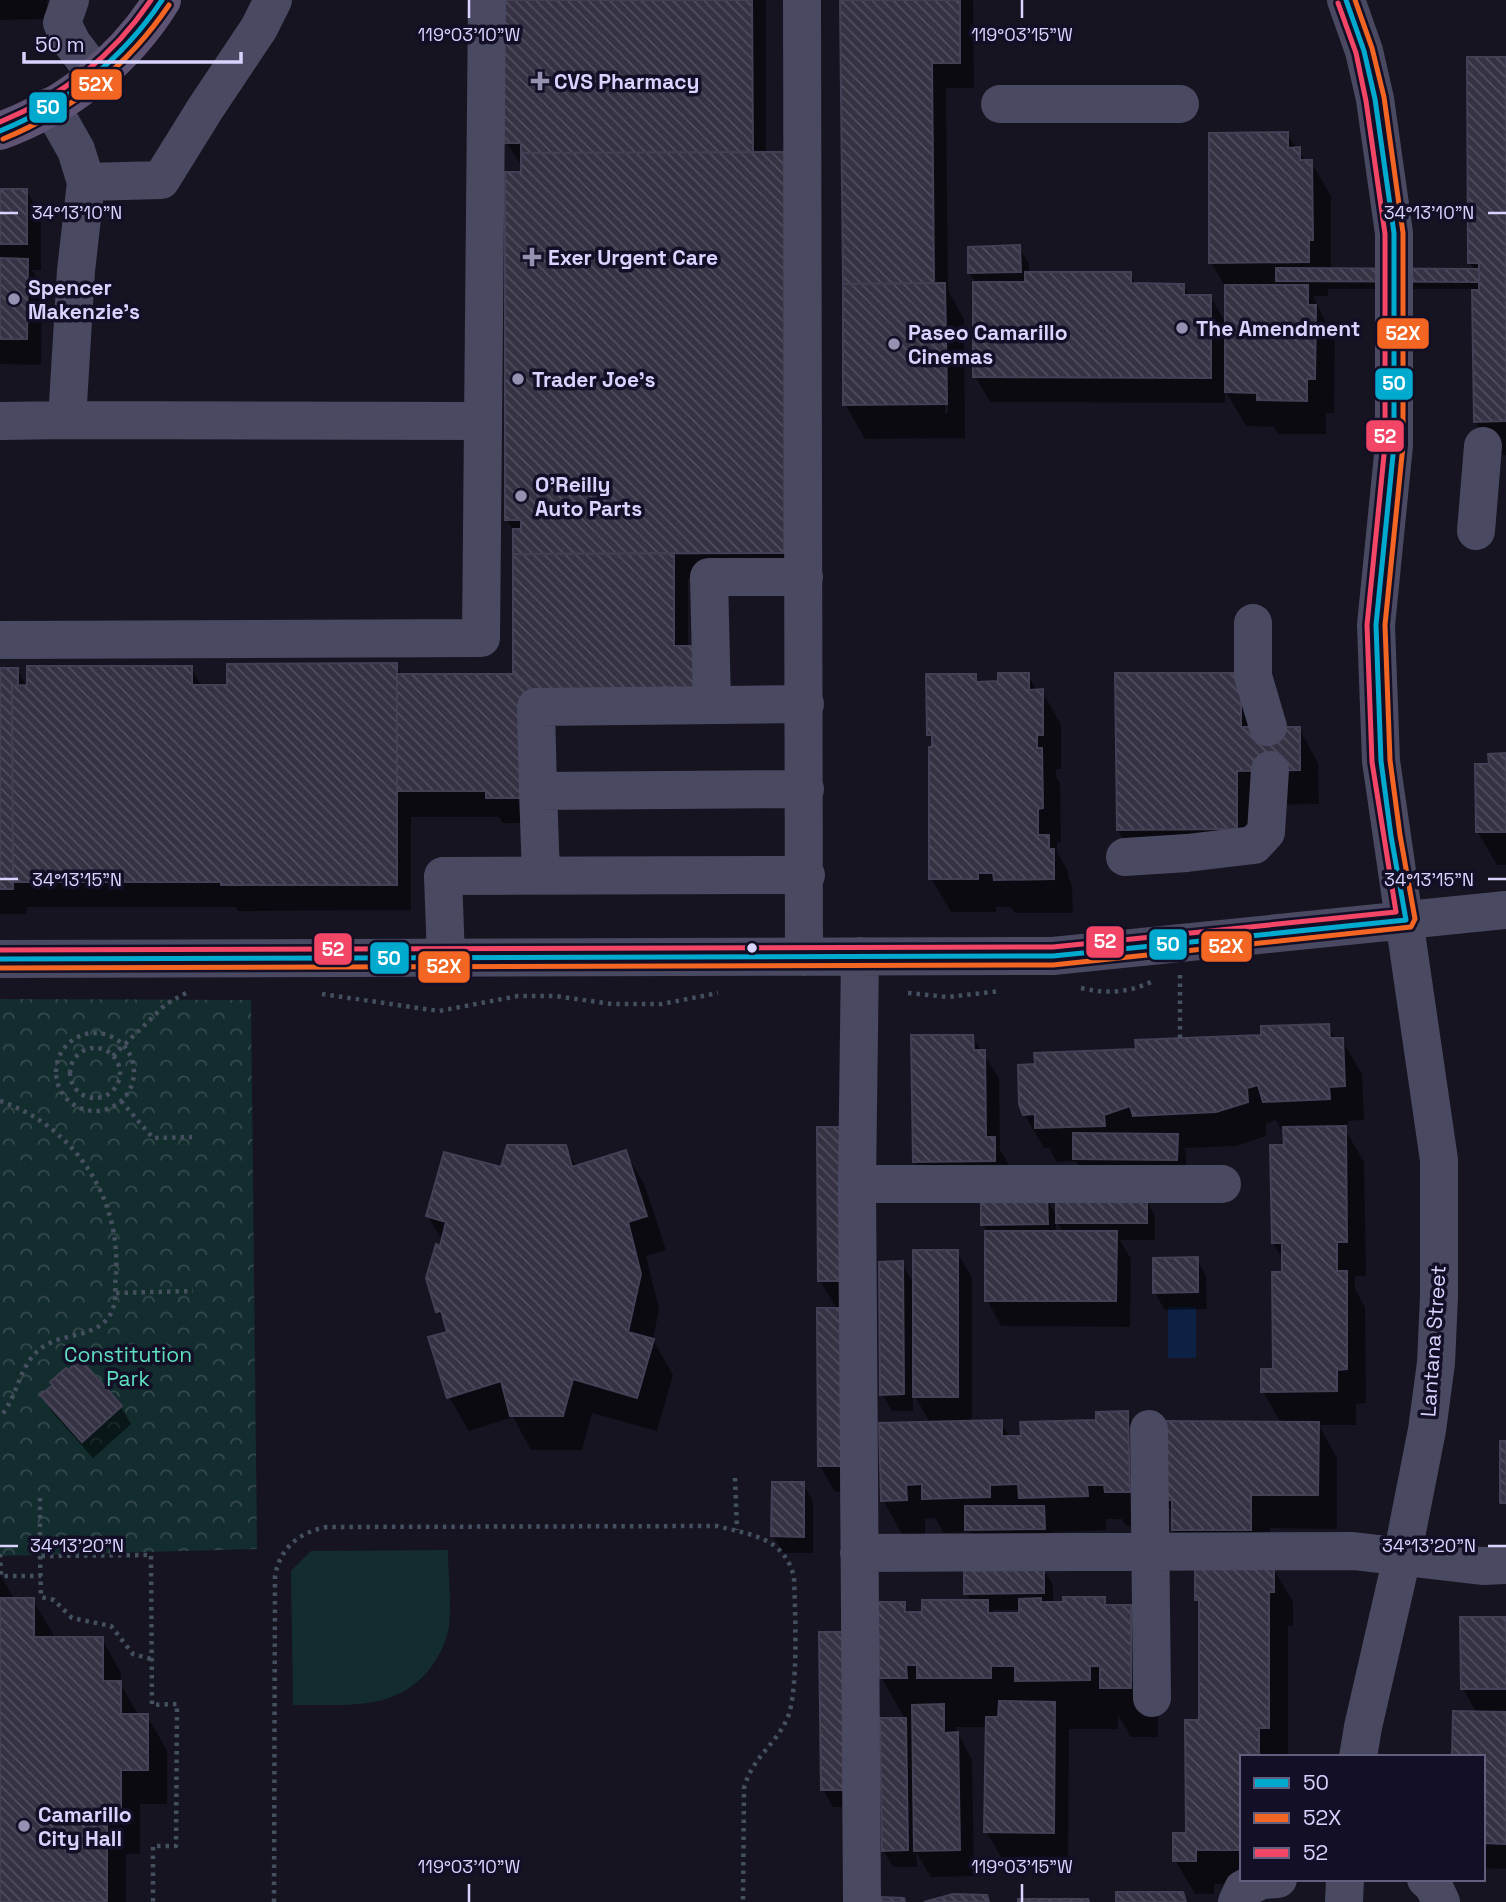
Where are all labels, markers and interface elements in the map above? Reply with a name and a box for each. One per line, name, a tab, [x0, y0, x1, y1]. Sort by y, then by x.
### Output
scale bar	[24, 21, 242, 65]
text: 119°03'10"W	[418, 23, 520, 46]
text: 119°03'15"W	[971, 23, 1073, 46]
text: 50 m	[35, 31, 85, 58]
line badge: 52X	[70, 68, 123, 101]
place label: CVS Pharmacy	[554, 68, 699, 95]
text: 52X	[79, 72, 113, 97]
marker: CVS Pharmacy	[532, 73, 548, 89]
line badge: 50	[28, 91, 68, 124]
text: 50	[36, 95, 60, 120]
text: 34°13'10"N	[32, 201, 122, 224]
text: 34°13'10"N	[1384, 201, 1474, 224]
place label: Exer Urgent Care	[548, 244, 718, 271]
marker: Exer Urgent Care	[522, 247, 542, 267]
place label: Spencer Makenzie's	[28, 274, 140, 325]
marker: Spencer Makenzie's	[6, 291, 22, 307]
place label: The Amendment	[1196, 315, 1360, 342]
line badge: 52X	[1376, 317, 1430, 350]
place label: Paseo Camarillo Cinemas	[908, 319, 1068, 370]
marker: The Amendment	[1174, 320, 1190, 336]
text: 52X	[1386, 321, 1420, 346]
marker: Paseo Camarillo Cinemas	[886, 336, 902, 352]
place label: Trader Joe's	[532, 366, 656, 393]
line badge: 50	[1374, 367, 1414, 401]
marker: Trader Joe's	[510, 371, 526, 387]
text: 50	[1382, 371, 1406, 396]
line badge: 52	[1365, 419, 1405, 453]
text: 52	[1374, 424, 1396, 449]
place label: O'Reilly Auto Parts	[535, 471, 642, 522]
marker: O'Reilly Auto Parts	[513, 488, 529, 504]
text: 34°13'15"N	[32, 868, 122, 891]
text: 34°13'15"N	[1384, 868, 1474, 891]
line badge: 52	[1085, 925, 1125, 959]
line badge: 50	[1148, 928, 1188, 961]
text: 52	[1094, 929, 1116, 954]
line badge: 52X	[1200, 930, 1253, 963]
line badge: 52	[313, 932, 353, 966]
text: 50	[1156, 932, 1180, 957]
text: 52X	[1209, 934, 1243, 959]
text: 52	[322, 937, 344, 962]
line badge: 50	[369, 941, 410, 975]
unlabelled marker	[745, 941, 759, 955]
text: 50	[377, 946, 401, 971]
line badge: 52X	[417, 950, 471, 984]
text: 52X	[427, 954, 461, 979]
street label: Lantana Street	[1414, 1264, 1452, 1418]
park label: Constitution Park	[64, 1341, 192, 1392]
text: 34°13'20"N	[30, 1534, 124, 1557]
text: 34°13'20"N	[1382, 1534, 1476, 1557]
legend	[1240, 1755, 1485, 1881]
text: 50	[1303, 1769, 1329, 1796]
place label: Camarillo City Hall	[38, 1801, 132, 1852]
text: 52X	[1303, 1804, 1341, 1831]
marker: Camarillo City Hall	[16, 1818, 32, 1834]
text: 52	[1303, 1839, 1328, 1866]
text: 119°03'10"W	[418, 1855, 520, 1878]
text: 119°03'15"W	[971, 1855, 1073, 1878]

